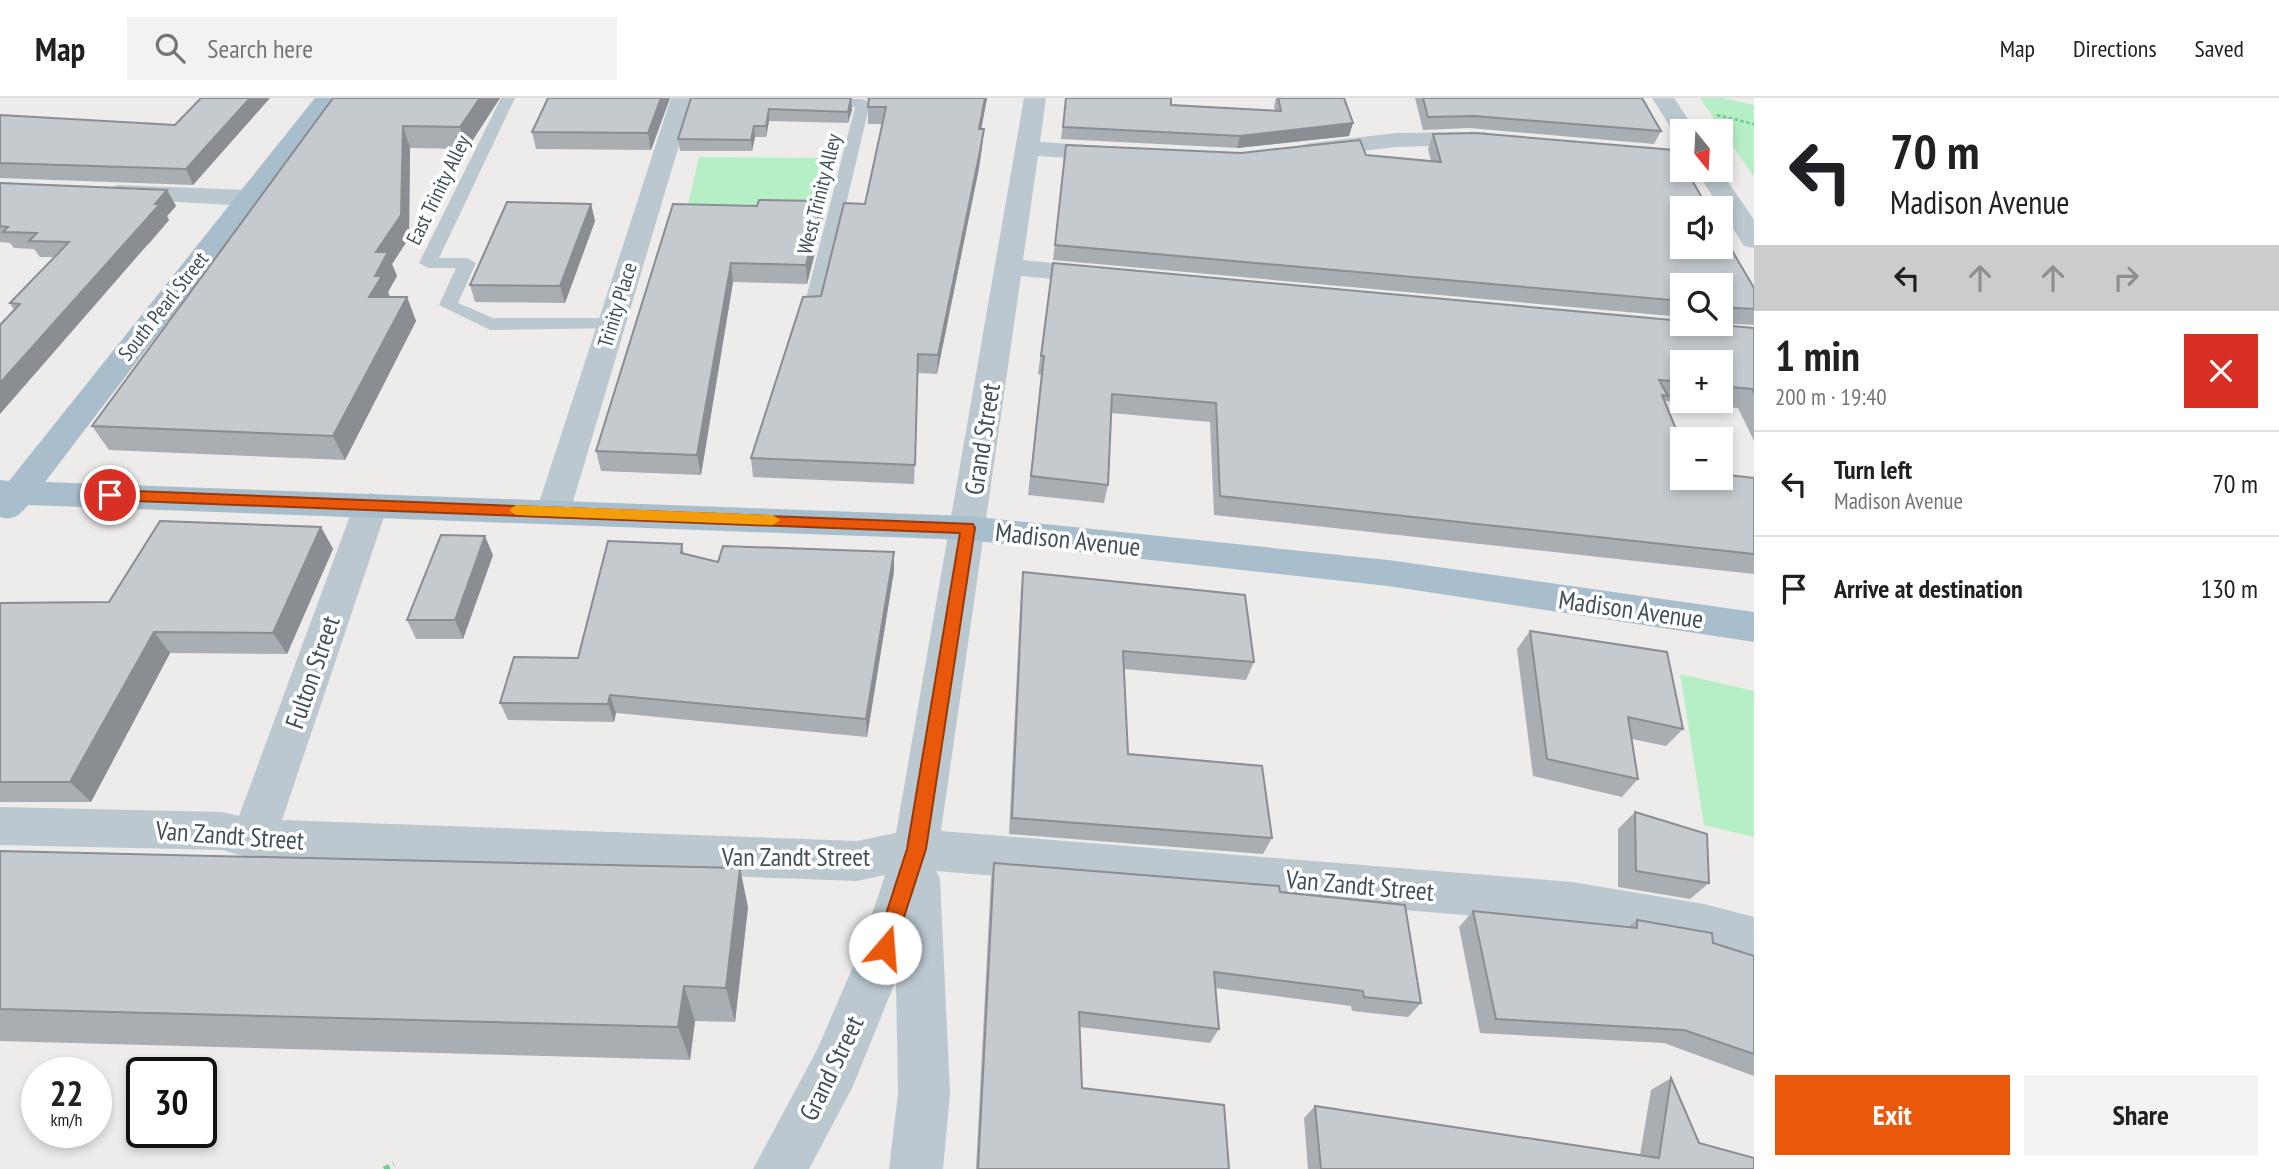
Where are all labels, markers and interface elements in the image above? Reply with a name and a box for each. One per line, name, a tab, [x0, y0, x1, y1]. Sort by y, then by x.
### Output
search box	[127, 17, 617, 80]
text: Map	[35, 27, 85, 70]
icon: search	[151, 29, 189, 67]
text: Search here	[207, 32, 313, 65]
text: Map	[2000, 33, 2035, 64]
text: Directions	[2073, 33, 2157, 64]
text: Saved	[2195, 33, 2244, 64]
north arrow	[1670, 119, 1732, 182]
map controls	[1670, 119, 1733, 490]
text: 70 m	[1890, 119, 1979, 183]
icon: left	[1775, 126, 1866, 217]
street label: East Trinity Alley	[400, 131, 476, 249]
street label: West Trinity Alley	[791, 131, 847, 257]
text: Madison Avenue	[1890, 181, 2070, 223]
button: sound	[1670, 196, 1733, 259]
street label: South Pearl Street	[112, 246, 214, 366]
street label: Trinity Place	[591, 259, 643, 351]
icon: left	[1888, 259, 1926, 297]
icon: ahead	[1961, 259, 1999, 297]
icon: ahead	[2034, 259, 2072, 297]
icon: right	[2107, 259, 2145, 297]
button: search	[1670, 273, 1733, 336]
text: 1 min	[1775, 328, 1860, 383]
button: close	[2184, 334, 2258, 408]
button: +	[1670, 350, 1733, 413]
street label: Grand Street	[957, 381, 1007, 497]
text: 200 m · 19:40	[1775, 382, 1887, 411]
button: −	[1670, 427, 1733, 490]
text: Turn left	[1834, 453, 1912, 486]
pin	[80, 465, 140, 525]
icon: left	[1775, 465, 1813, 503]
text: 70 m	[2212, 467, 2258, 500]
icon: arrive	[91, 476, 129, 514]
text: Madison Avenue	[1834, 486, 1963, 515]
street label: Madison Avenue	[994, 515, 1142, 563]
icon: arrive	[1775, 570, 1813, 608]
text: Arrive at destination	[1834, 572, 2023, 605]
text: 130 m	[2200, 572, 2258, 605]
street label: Madison Avenue	[1556, 583, 1706, 635]
street label: Fulton Street	[277, 611, 347, 733]
street label: Van Zandt Street	[154, 813, 305, 857]
street label: Van Zandt Street	[721, 840, 870, 873]
street label: Van Zandt Street	[1284, 862, 1435, 908]
position arrow	[848, 911, 922, 985]
street label: Grand Street	[792, 1010, 870, 1126]
speed limit sign: 30	[126, 1057, 217, 1148]
text: 22	[50, 1070, 83, 1116]
button: Exit	[1775, 1075, 2010, 1155]
button: Share	[2024, 1075, 2258, 1155]
text: km/h	[51, 1108, 82, 1131]

